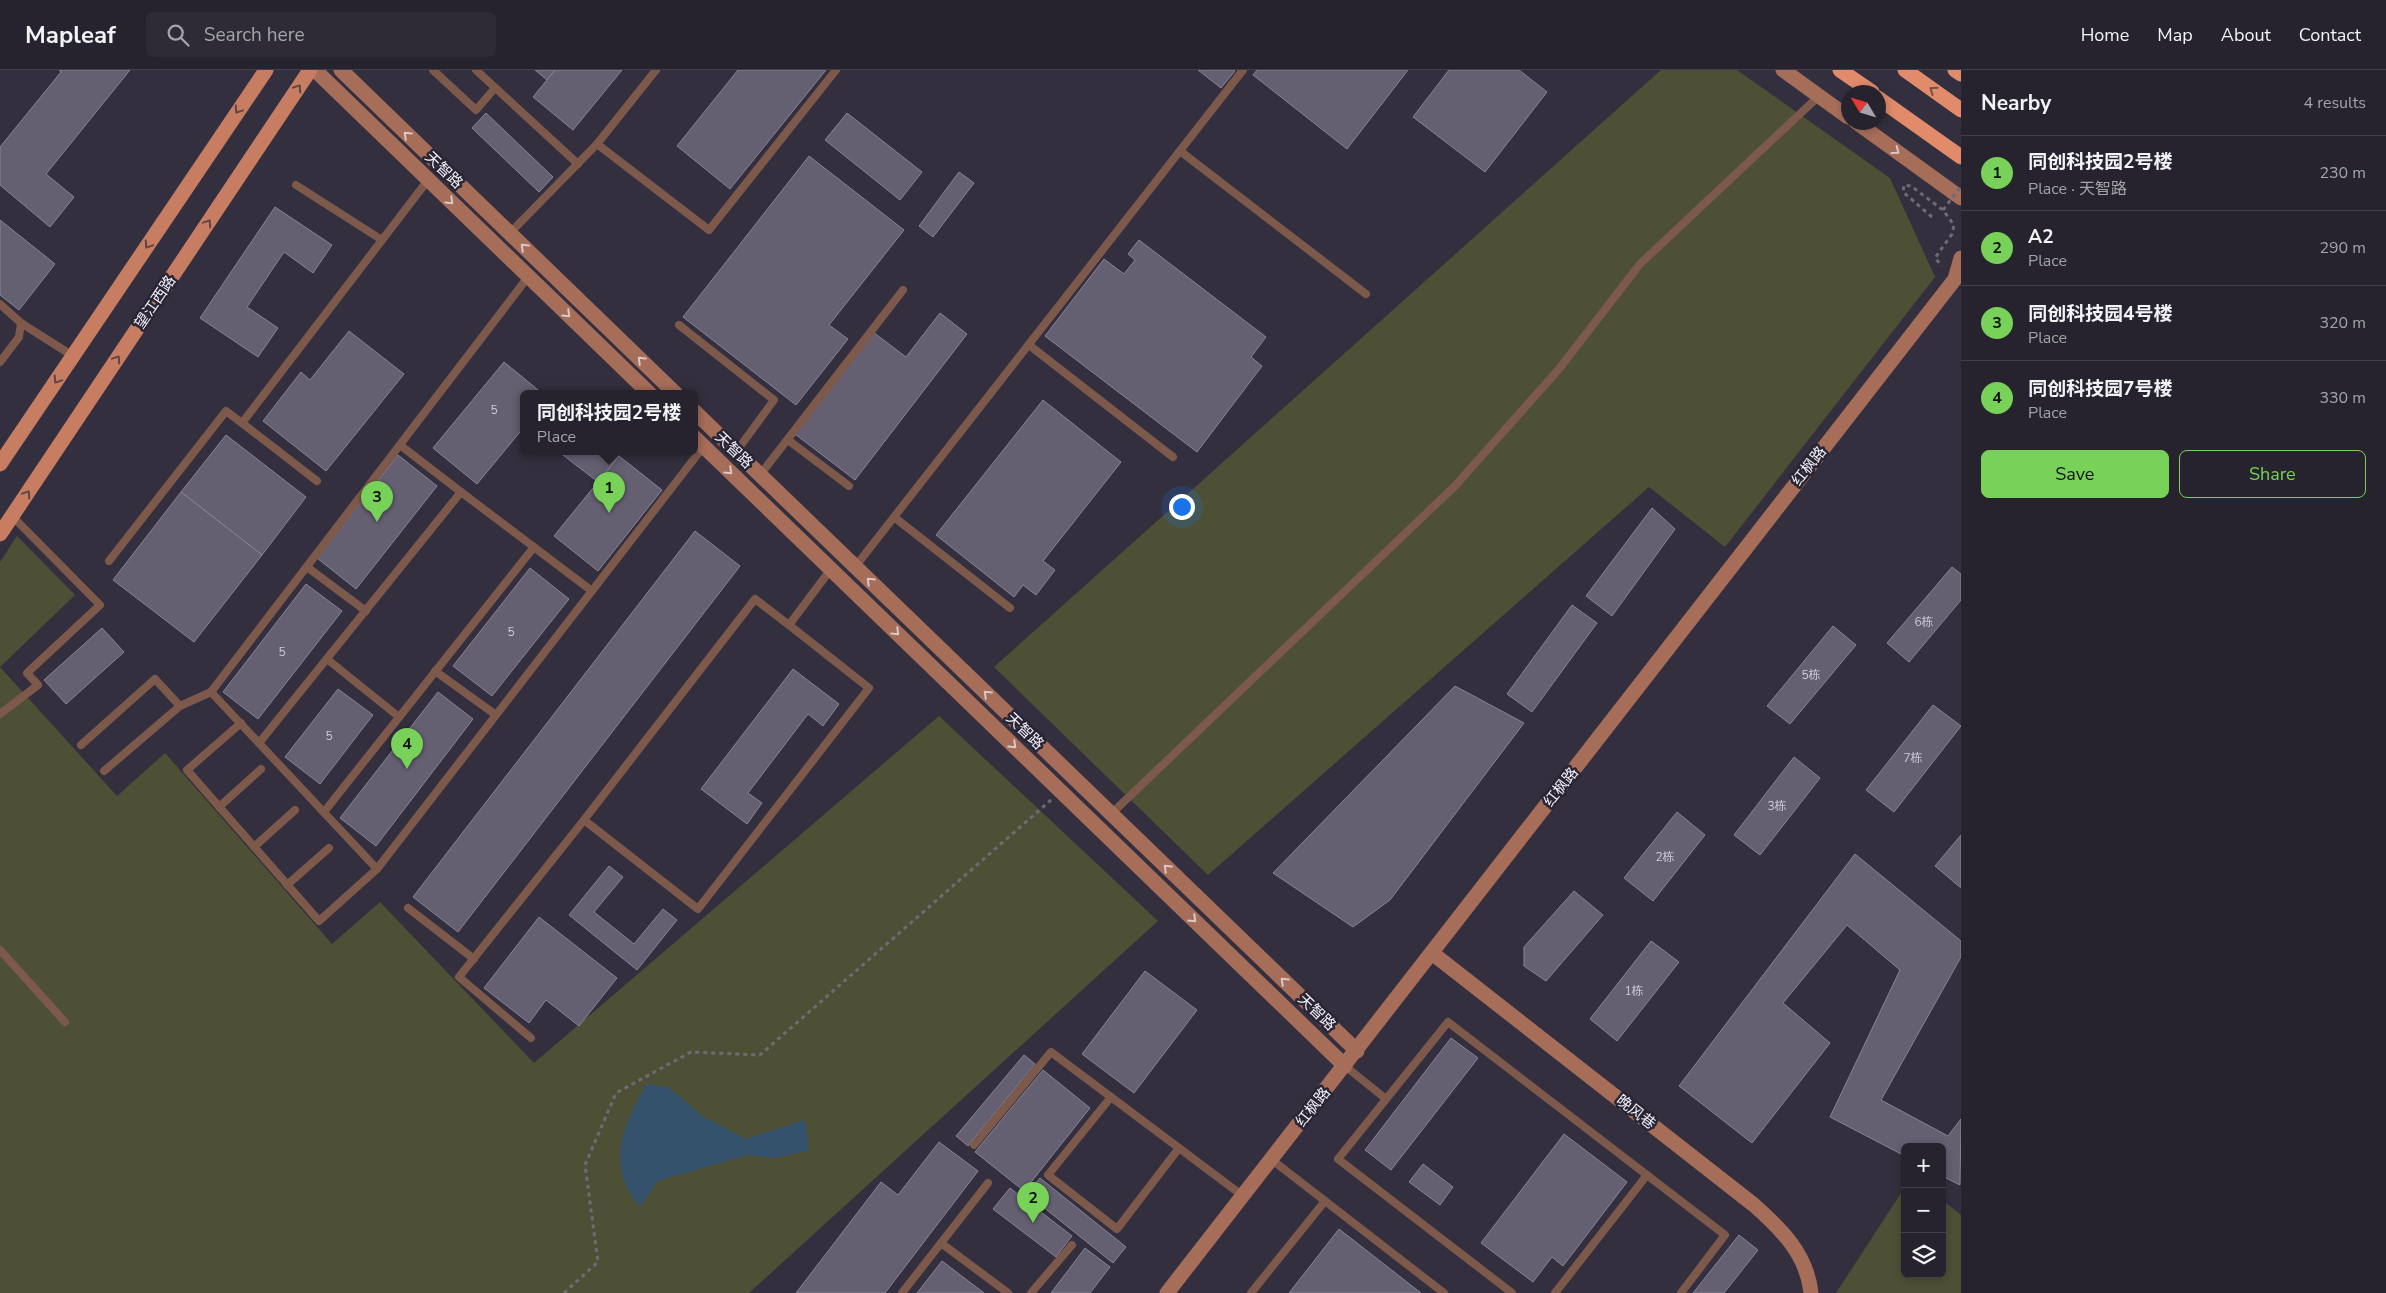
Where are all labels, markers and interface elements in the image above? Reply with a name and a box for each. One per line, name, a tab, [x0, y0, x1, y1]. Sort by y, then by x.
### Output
search box	[146, 12, 496, 57]
text: Mapleaf	[25, 19, 116, 51]
icon: search	[164, 21, 192, 49]
text: Search here	[204, 22, 305, 48]
text: Home	[2081, 23, 2129, 47]
text: Map	[2157, 23, 2193, 47]
text: About	[2221, 23, 2271, 47]
text: Contact	[2299, 23, 2361, 47]
one-way arrow	[292, 85, 301, 94]
north arrow	[1841, 85, 1886, 130]
one-way arrow	[1929, 87, 1939, 96]
text: Nearby	[1981, 89, 2051, 117]
text: 4 results	[2304, 92, 2366, 114]
one-way arrow	[235, 105, 245, 114]
one-way arrow	[404, 131, 413, 140]
one-way arrow	[1890, 145, 1900, 154]
street label: 天智路	[421, 147, 467, 193]
text: 同创科技园2号楼	[2028, 149, 2172, 175]
text: 1	[1992, 162, 2002, 184]
text: 230 m	[2319, 162, 2366, 184]
text: Place · 天智路	[2028, 178, 2127, 200]
one-way arrow	[445, 195, 454, 204]
one-way arrow	[201, 220, 211, 229]
text: A2	[2028, 224, 2054, 250]
text: 2	[1992, 237, 2002, 259]
text: 290 m	[2319, 237, 2366, 259]
one-way arrow	[145, 239, 154, 249]
one-way arrow	[521, 244, 530, 253]
text: Place	[2028, 250, 2067, 272]
street label: 望江西路	[130, 272, 180, 332]
text: 同创科技园4号楼	[2028, 301, 2172, 327]
one-way arrow	[562, 308, 571, 317]
text: 3	[1992, 312, 2002, 334]
text: 320 m	[2319, 312, 2366, 334]
text: Place	[2028, 327, 2067, 349]
one-way arrow	[111, 355, 120, 364]
one-way arrow	[638, 357, 647, 366]
one-way arrow	[54, 374, 63, 384]
text: 同创科技园7号楼	[2028, 376, 2172, 402]
text: 4	[1992, 387, 2002, 409]
text: 330 m	[2319, 387, 2366, 409]
popup	[520, 390, 698, 455]
text: 同创科技园2号楼	[537, 400, 681, 426]
house number: 5	[490, 402, 498, 418]
text: Place	[2028, 402, 2067, 424]
text: Place	[537, 426, 576, 448]
street label: 天智路	[711, 427, 757, 473]
street label: 红枫路	[1787, 442, 1831, 490]
button: Save	[1981, 450, 2169, 498]
button: Share	[2179, 450, 2366, 498]
one-way arrow	[723, 465, 732, 474]
pin: 1	[593, 472, 625, 513]
pin: 3	[361, 481, 393, 522]
one-way arrow	[21, 490, 30, 499]
your location	[1169, 494, 1195, 520]
one-way arrow	[867, 578, 876, 587]
house number: 6栋	[1914, 614, 1934, 630]
house number: 5	[507, 624, 515, 640]
one-way arrow	[891, 626, 900, 635]
house number: 5	[278, 644, 286, 660]
house number: 5栋	[1801, 667, 1821, 683]
one-way arrow	[984, 691, 993, 700]
street label: 天智路	[1002, 708, 1048, 754]
house number: 5	[325, 728, 333, 744]
pin: 4	[391, 728, 423, 769]
one-way arrow	[1007, 739, 1016, 748]
house number: 7栋	[1903, 750, 1923, 766]
street label: 红枫路	[1539, 763, 1583, 811]
house number: 3栋	[1767, 798, 1787, 814]
house number: 2栋	[1655, 849, 1675, 865]
one-way arrow	[1164, 865, 1173, 874]
one-way arrow	[1187, 913, 1196, 922]
one-way arrow	[1281, 978, 1290, 987]
house number: 1栋	[1624, 983, 1644, 999]
street label: 天智路	[1294, 989, 1340, 1035]
street label: 红枫路	[1291, 1083, 1335, 1131]
street label: 晚风巷	[1612, 1090, 1660, 1134]
map controls	[1901, 1143, 1946, 1278]
button: +	[1901, 1143, 1946, 1188]
pin: 2	[1017, 1182, 1049, 1223]
button: −	[1901, 1188, 1946, 1233]
button: layers	[1901, 1233, 1946, 1278]

